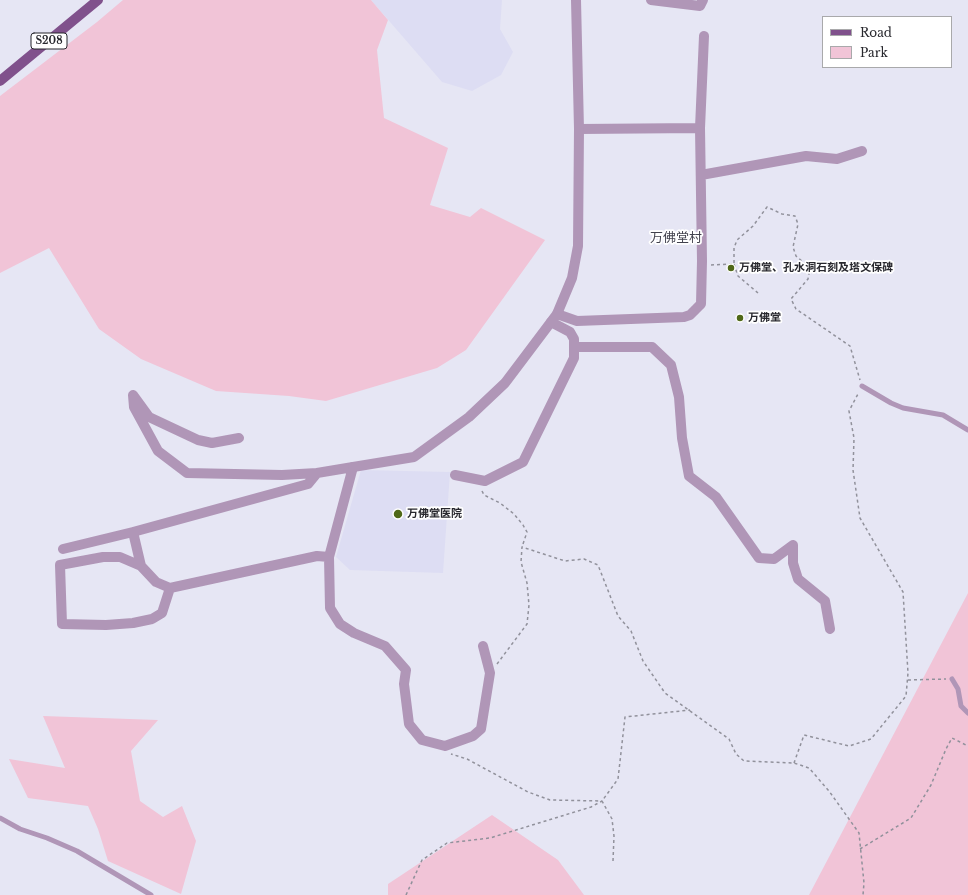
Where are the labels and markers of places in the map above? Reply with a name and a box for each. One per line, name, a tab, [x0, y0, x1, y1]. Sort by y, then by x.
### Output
place label: 万佛堂、孔水洞石刻及塔文保碑	[739, 261, 893, 275]
marker: 万佛堂、孔水洞石刻及塔文保碑	[726, 263, 736, 273]
place label: 万佛堂	[748, 311, 781, 325]
marker: 万佛堂	[735, 313, 745, 323]
place label: 万佛堂医院	[407, 507, 462, 521]
marker: 万佛堂医院	[392, 508, 404, 520]

